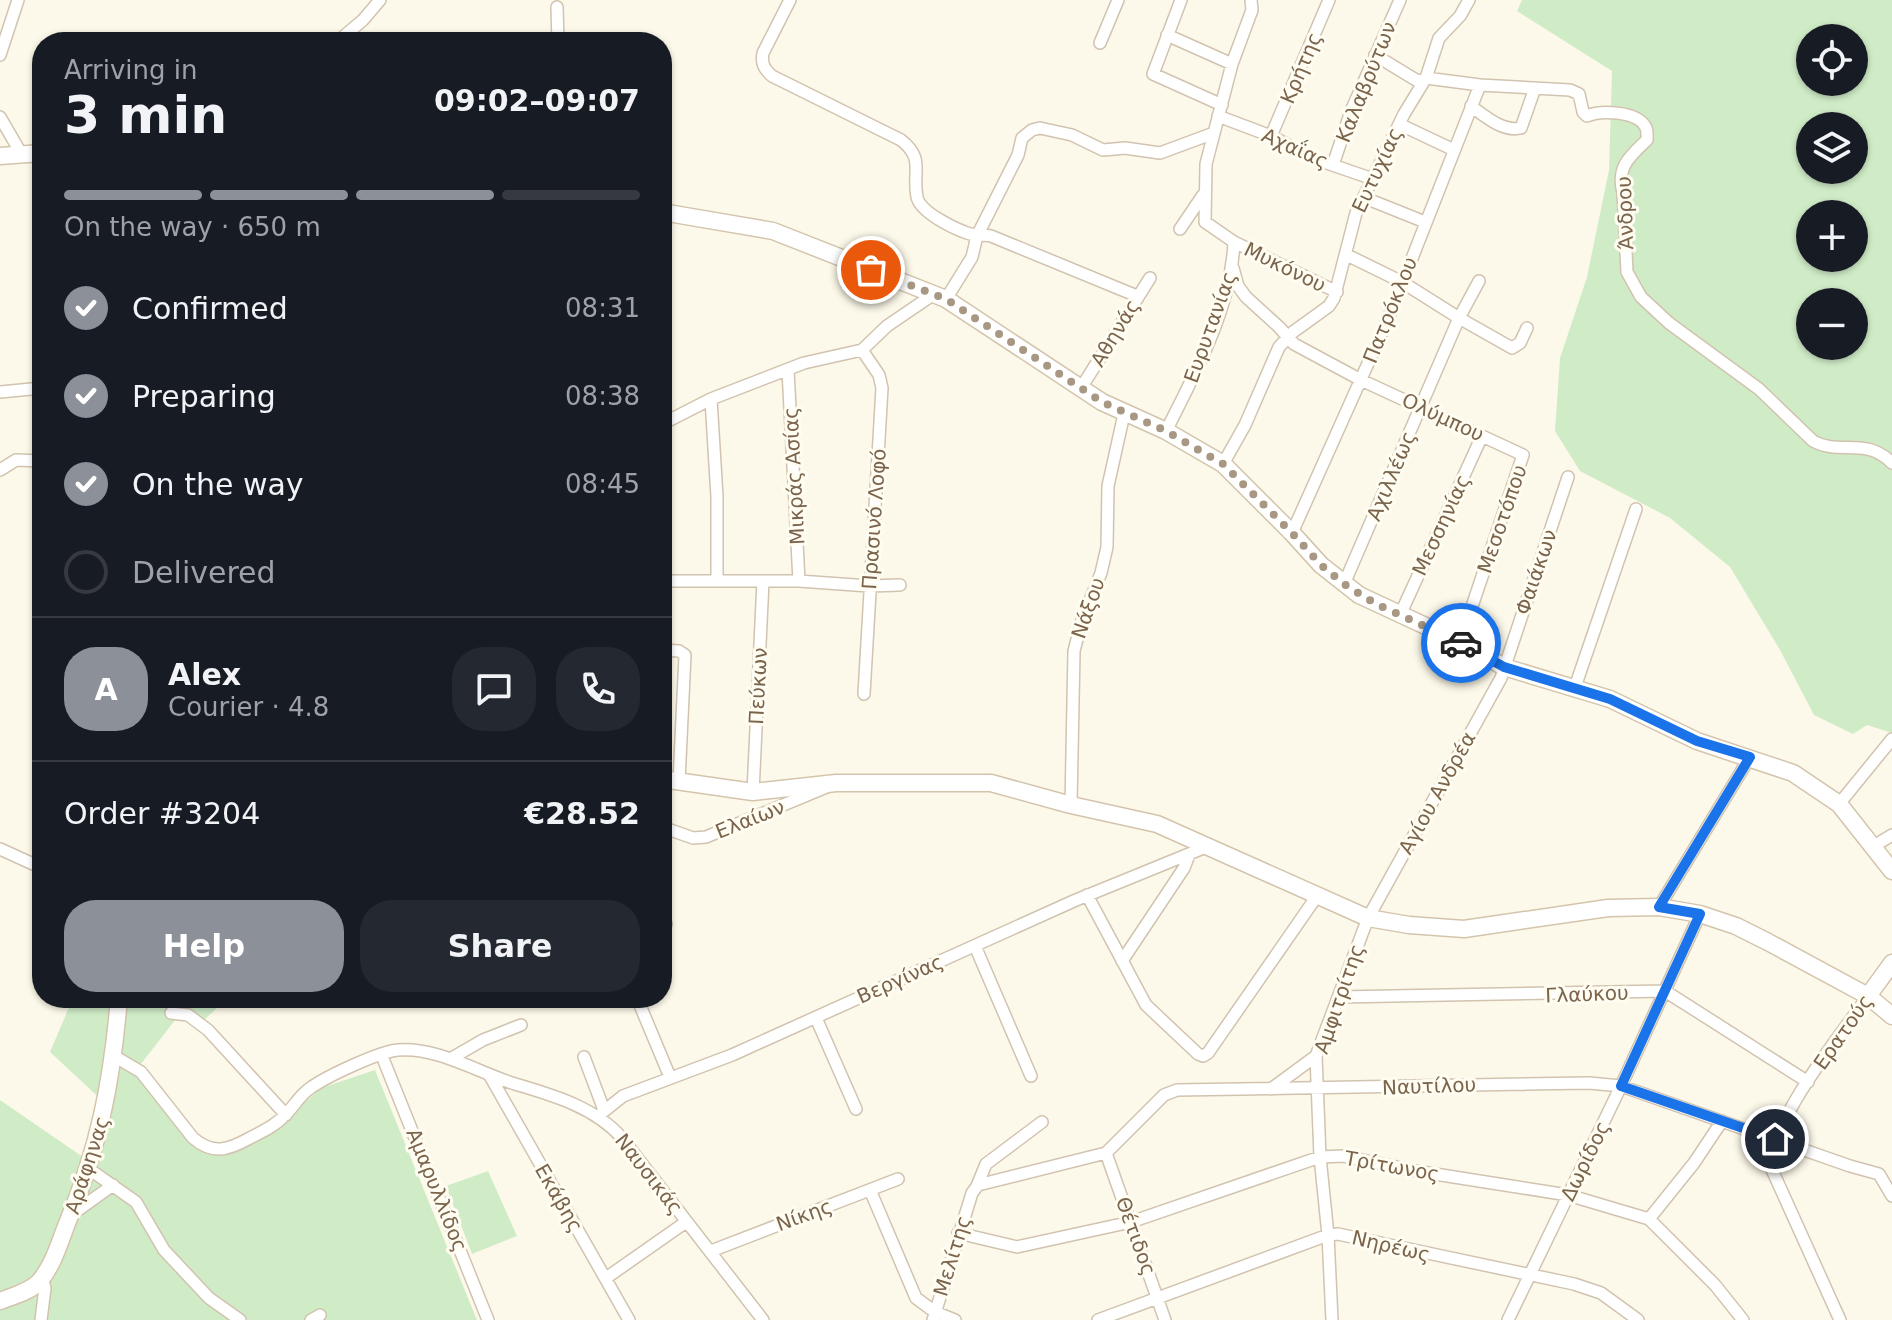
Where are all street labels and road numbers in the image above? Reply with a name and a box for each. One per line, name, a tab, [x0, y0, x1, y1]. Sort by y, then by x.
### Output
street label: Καλαβρύτων	[1331, 18, 1401, 146]
street label: Κρήτης	[1275, 29, 1327, 107]
street label: Αχαΐας	[1258, 123, 1332, 173]
street label: Ευτυχίας	[1347, 124, 1407, 216]
street label: Άνδρου	[1612, 176, 1638, 250]
street label: Μυκόνου	[1240, 237, 1330, 297]
street label: Πατρόκλου	[1358, 253, 1422, 367]
street label: Ευρυτανίας	[1179, 268, 1241, 386]
street label: Αθηνάς	[1085, 295, 1145, 371]
street label: Ολύμπου	[1398, 388, 1488, 446]
street label: Μικράς Ασίας	[778, 407, 810, 545]
street label: Αχιλλέως	[1361, 428, 1421, 524]
street label: Πρασινό Λοφό	[857, 448, 891, 590]
street label: Μεσοτόπου	[1472, 462, 1532, 576]
street label: Μεσσηνίας	[1407, 471, 1475, 579]
street label: Φαιάκων	[1510, 526, 1562, 618]
street label: Νάξου	[1066, 574, 1110, 642]
street label: Πεύκων	[744, 647, 772, 725]
street label: Αγίου Ανδρέα	[1393, 728, 1481, 858]
street label: Ελαίων	[712, 794, 788, 844]
street label: Αμφιτρίτης	[1309, 941, 1369, 1057]
street label: Βεργίνας	[853, 949, 947, 1009]
street label: Γλαύκου	[1545, 981, 1629, 1007]
street label: Ερατούς	[1808, 990, 1878, 1074]
street label: Ναυτίλου	[1382, 1072, 1476, 1100]
street label: Αράφηνας	[60, 1113, 114, 1217]
street label: Δωρίδος	[1555, 1117, 1615, 1205]
street label: Αμαρυλλίδος	[401, 1125, 473, 1255]
street label: Ναυσικάς	[610, 1129, 688, 1219]
street label: Τρίτωνος	[1342, 1146, 1441, 1186]
street label: Εκάβης	[530, 1160, 588, 1236]
street label: Νίκης	[773, 1194, 835, 1236]
street label: Θέτιδος	[1111, 1194, 1161, 1278]
street label: Μελίτης	[928, 1213, 976, 1299]
street label: Νηρέως	[1350, 1225, 1432, 1267]

